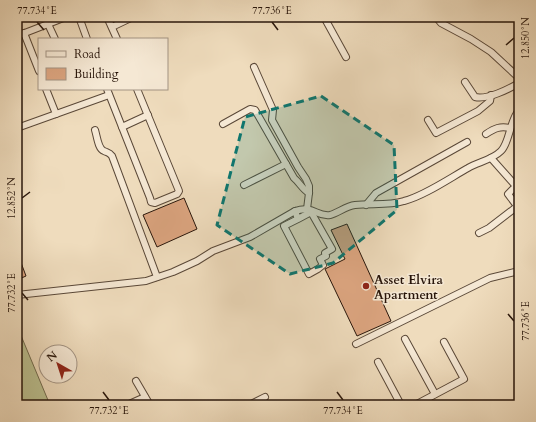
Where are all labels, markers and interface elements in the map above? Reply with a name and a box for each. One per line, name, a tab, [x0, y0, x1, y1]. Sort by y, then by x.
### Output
text: 77.734°E	[17, 4, 57, 18]
text: 77.736°E	[252, 4, 292, 18]
text: 12.850°N	[519, 17, 533, 59]
legend	[38, 38, 168, 90]
text: Road	[74, 46, 101, 62]
text: Building	[74, 66, 119, 82]
text: 12.852°N	[5, 177, 19, 219]
place label: Asset Elvira Apartment	[374, 271, 444, 304]
text: 77.732°E	[5, 273, 19, 313]
marker: Asset Elvira Apartment	[361, 281, 371, 291]
text: 77.736°E	[519, 301, 533, 341]
north arrow	[38, 344, 78, 384]
text: N	[44, 347, 61, 365]
text: 77.732°E	[89, 404, 129, 418]
text: 77.734°E	[323, 404, 363, 418]

